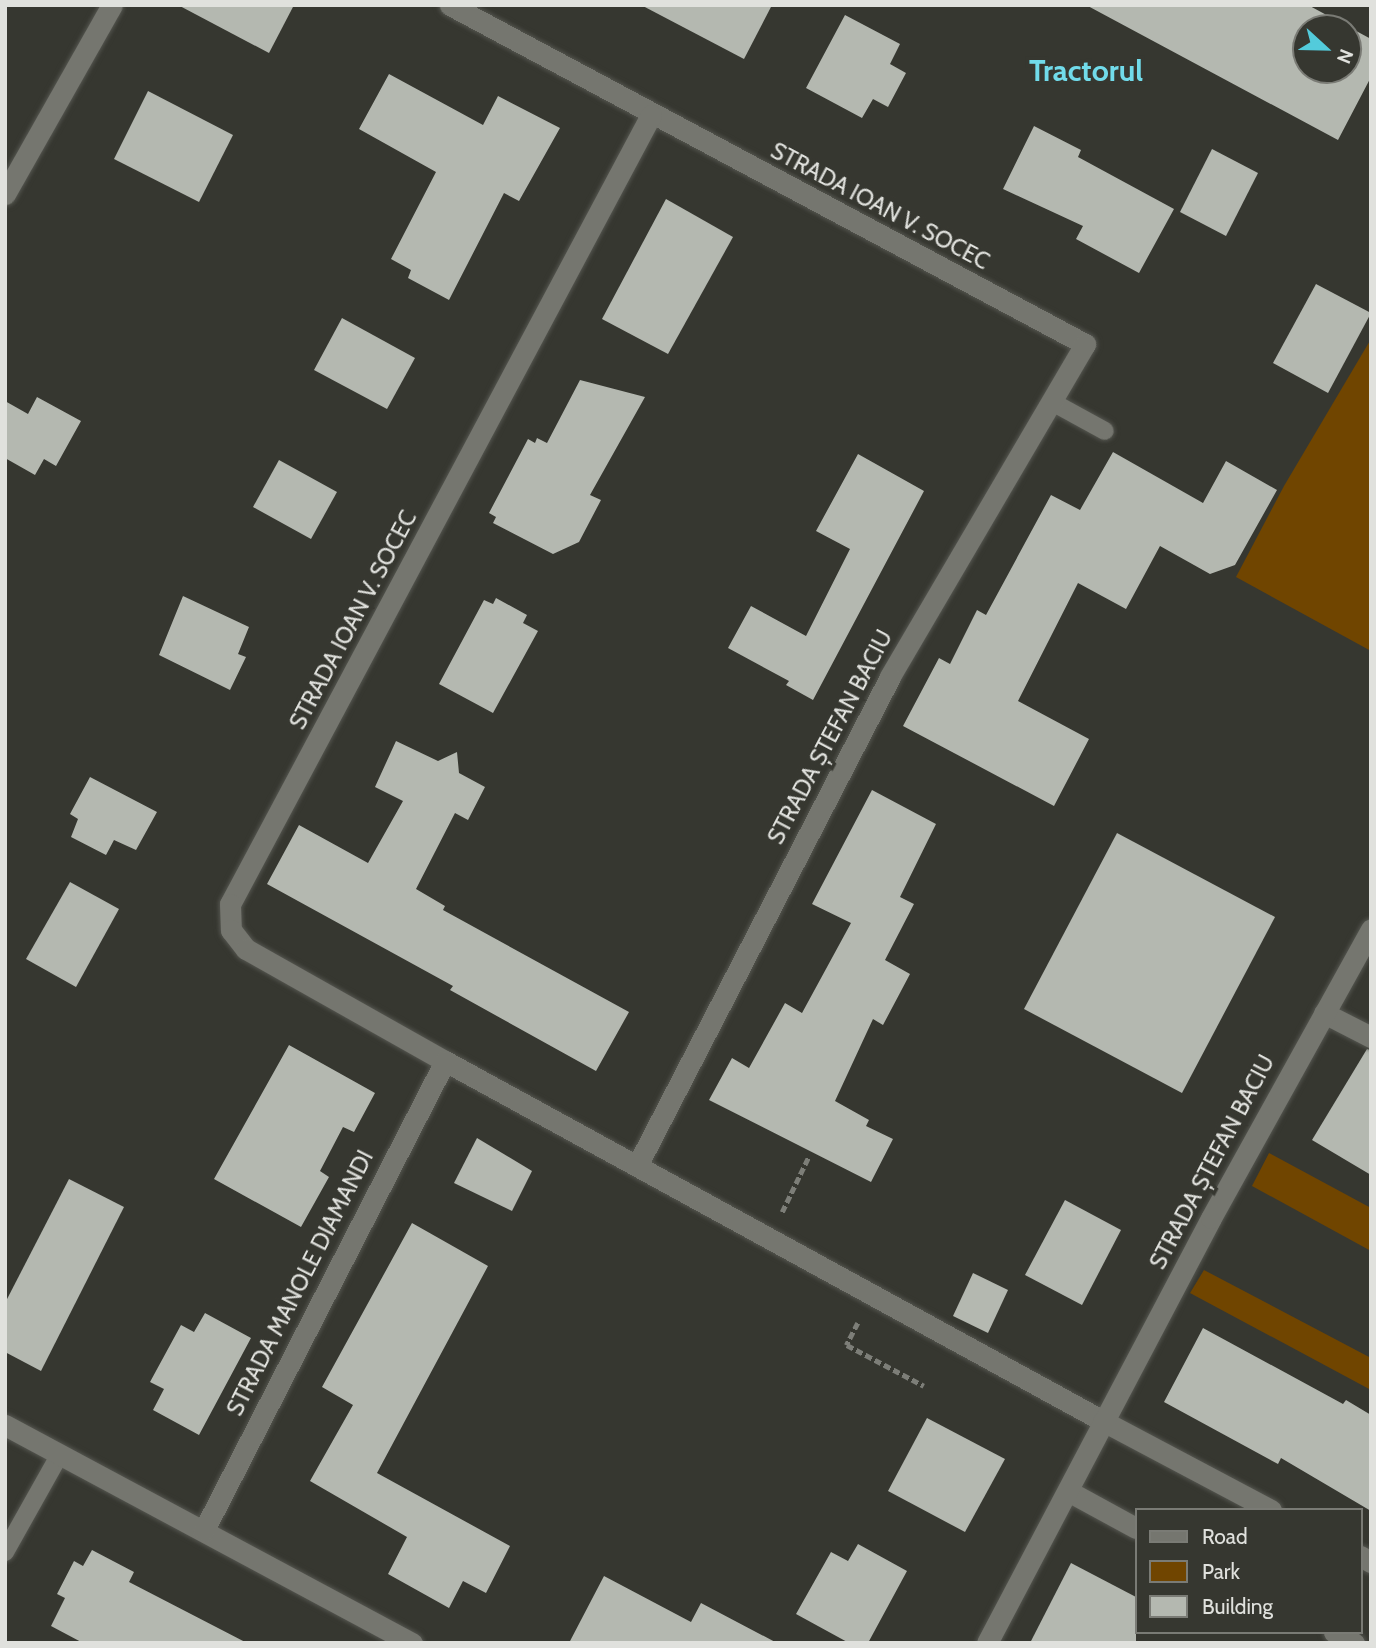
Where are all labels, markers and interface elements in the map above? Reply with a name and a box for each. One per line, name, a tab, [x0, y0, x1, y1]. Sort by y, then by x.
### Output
north arrow	[1292, 14, 1362, 84]
text: N	[1332, 46, 1358, 67]
district label: Tractorul	[1029, 53, 1143, 89]
street label: STRADA IOAN V. SOCEC	[766, 137, 994, 275]
street label: STRADA IOAN V. SOCEC	[284, 506, 422, 734]
street label: STRADA ȘTEFAN BACIU	[762, 625, 898, 849]
street label: STRADA ȘTEFAN BACIU	[1144, 1050, 1280, 1274]
street label: STRADA MANOLE DIAMANDI	[221, 1146, 379, 1420]
legend	[1134, 1508, 1362, 1634]
text: Road	[1202, 1524, 1248, 1549]
text: Park	[1202, 1559, 1240, 1584]
text: Building	[1202, 1594, 1273, 1619]

